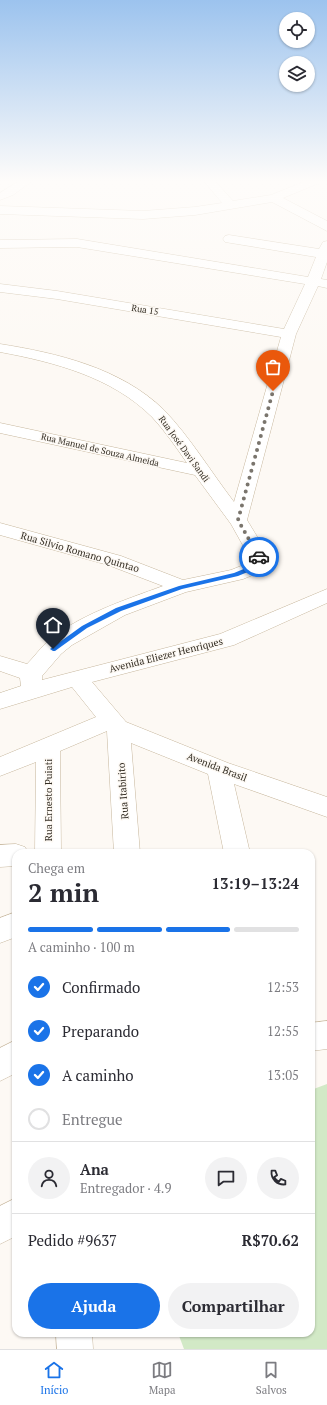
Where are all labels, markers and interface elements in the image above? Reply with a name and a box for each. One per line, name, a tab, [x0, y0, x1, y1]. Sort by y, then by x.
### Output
map controls	[279, 12, 315, 92]
button: locate	[279, 12, 315, 48]
button: layers	[279, 56, 315, 92]
street label: Rua 15	[131, 302, 160, 318]
pin	[256, 350, 290, 391]
icon: bag	[262, 356, 284, 378]
street label: Rua José Davi Sandi	[156, 413, 212, 485]
street label: Rua Manuel de Souza Almeida	[40, 431, 161, 470]
street label: Rua Silvio Romano Quintao	[19, 529, 141, 575]
courier	[239, 537, 279, 577]
icon: car	[248, 546, 270, 568]
pin	[36, 608, 70, 649]
icon: home	[42, 614, 64, 636]
street label: Avenida Eliezer Henriques	[108, 635, 224, 675]
street label: Avenida Brasil	[185, 750, 249, 784]
street label: Rua Ernesto Puiati	[42, 759, 55, 841]
street label: Rua Itabirito	[115, 762, 131, 820]
text: Chega em	[28, 859, 85, 877]
text: 13:19–13:24	[212, 873, 299, 893]
text: 2 min	[28, 875, 99, 909]
text: A caminho · 100 m	[28, 938, 135, 956]
icon: check	[28, 976, 50, 998]
text: Confirmado	[62, 977, 140, 997]
text: 12:53	[267, 978, 299, 996]
icon: check	[28, 1020, 50, 1042]
text: Preparando	[62, 1021, 139, 1041]
text: 12:55	[267, 1022, 299, 1040]
icon: check	[28, 1064, 50, 1086]
text: A caminho	[62, 1065, 134, 1085]
text: 13:05	[267, 1066, 299, 1084]
text: Entregue	[62, 1109, 123, 1129]
button: person	[28, 1157, 70, 1199]
button: chat	[205, 1157, 247, 1199]
button: phone	[257, 1157, 299, 1199]
text: Ana	[80, 1159, 109, 1179]
text: Entregador · 4.9	[80, 1179, 171, 1197]
text: Pedido #9637	[28, 1230, 117, 1250]
text: R$70.62	[242, 1230, 299, 1250]
button: Ajuda	[28, 1283, 160, 1329]
button: Compartilhar	[168, 1283, 299, 1329]
tab: Início	[40, 1359, 68, 1397]
tab: Mapa	[149, 1359, 176, 1397]
tab: Salvos	[256, 1359, 287, 1397]

